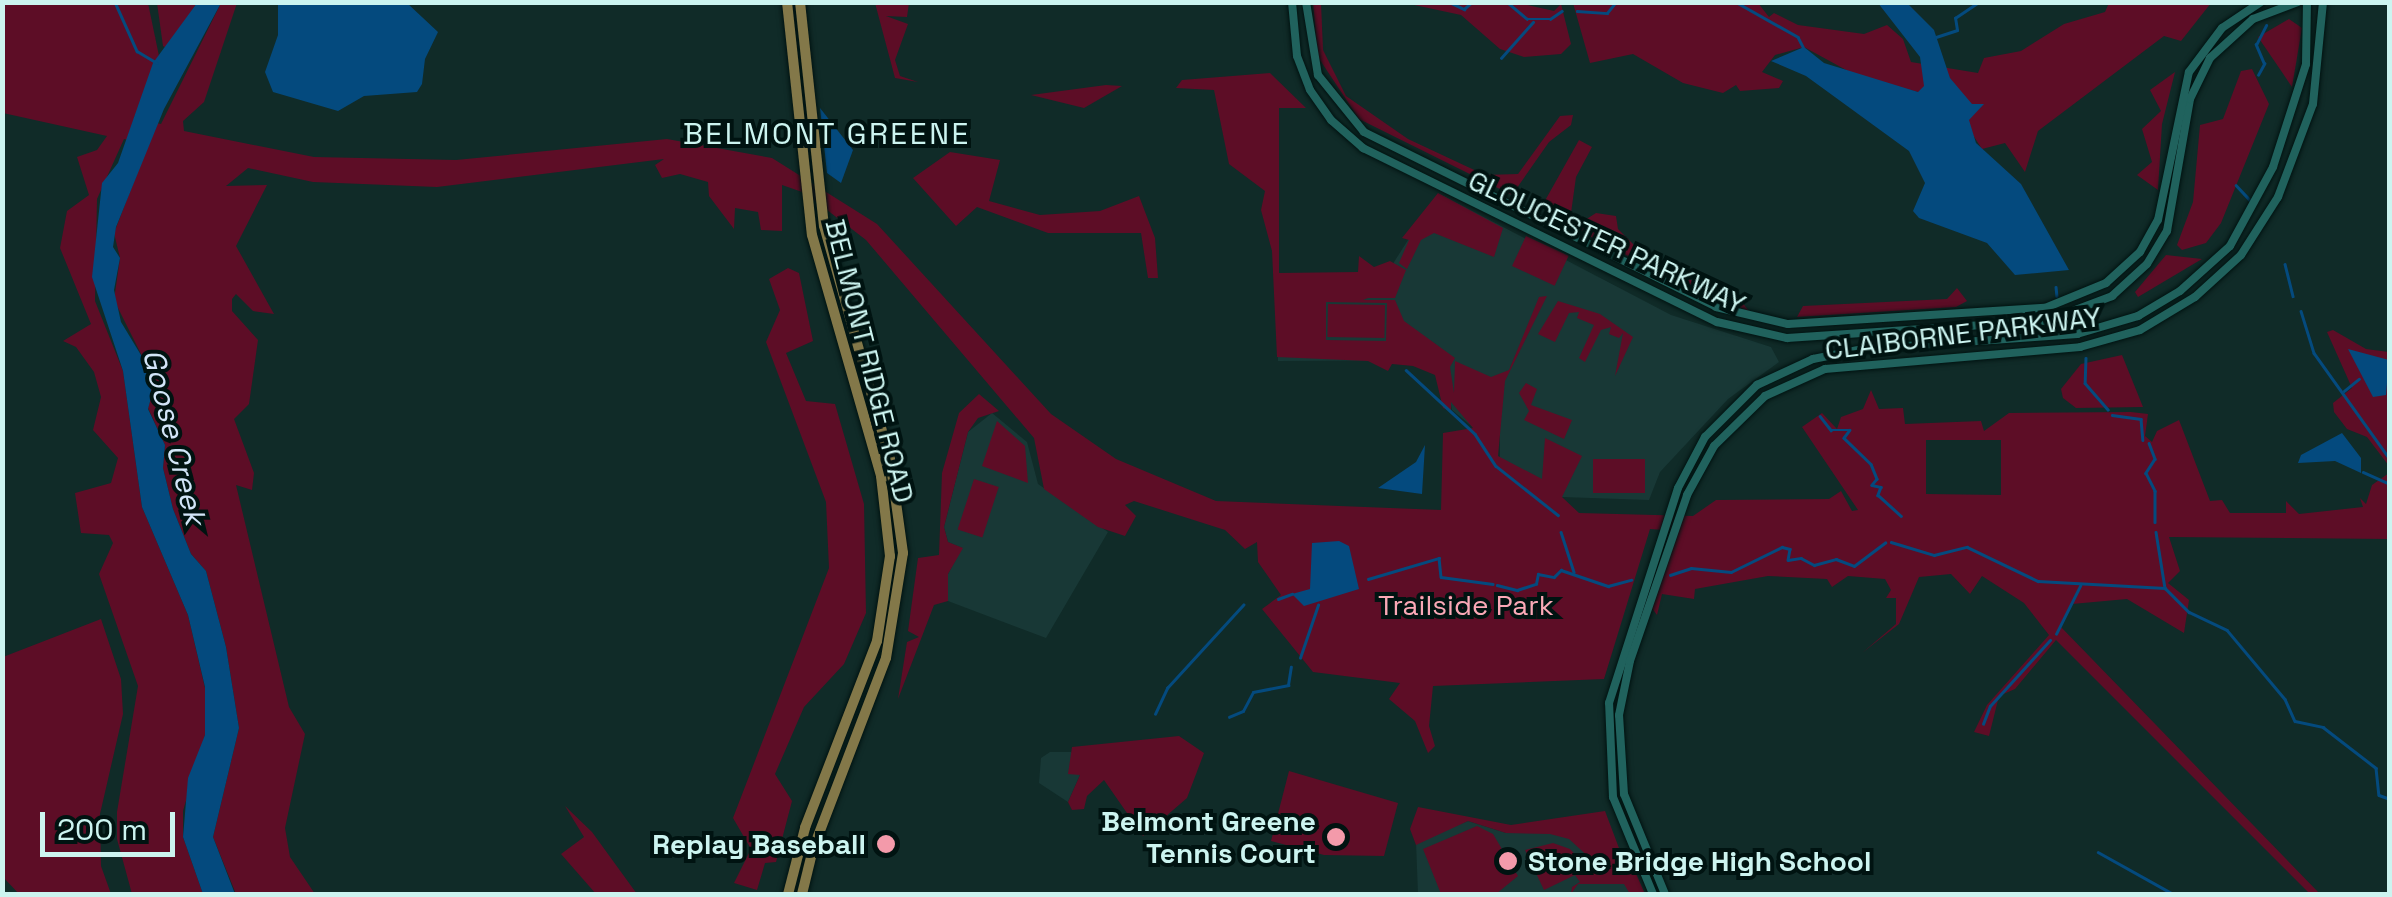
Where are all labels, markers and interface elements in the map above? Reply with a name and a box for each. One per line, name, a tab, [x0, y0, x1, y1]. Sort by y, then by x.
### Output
district label: BELMONT GREENE	[683, 116, 971, 152]
street label: GLOUCESTER PARKWAY	[1463, 163, 1751, 321]
street label: BELMONT RIDGE ROAD	[818, 215, 922, 507]
street label: CLAIBORNE PARKWAY	[1823, 299, 2103, 367]
water label: Goose Creek	[135, 345, 213, 529]
park label: Trailside Park	[1378, 588, 1554, 622]
scale bar	[45, 792, 180, 854]
place label: Belmont Greene Tennis Court	[1101, 804, 1316, 870]
text: 200 m	[57, 810, 147, 849]
marker: Belmont Greene Tennis Court	[1325, 826, 1347, 848]
place label: Replay Baseball	[652, 827, 866, 861]
marker: Replay Baseball	[875, 833, 897, 855]
place label: Stone Bridge High School	[1528, 844, 1871, 878]
marker: Stone Bridge High School	[1497, 850, 1519, 872]

